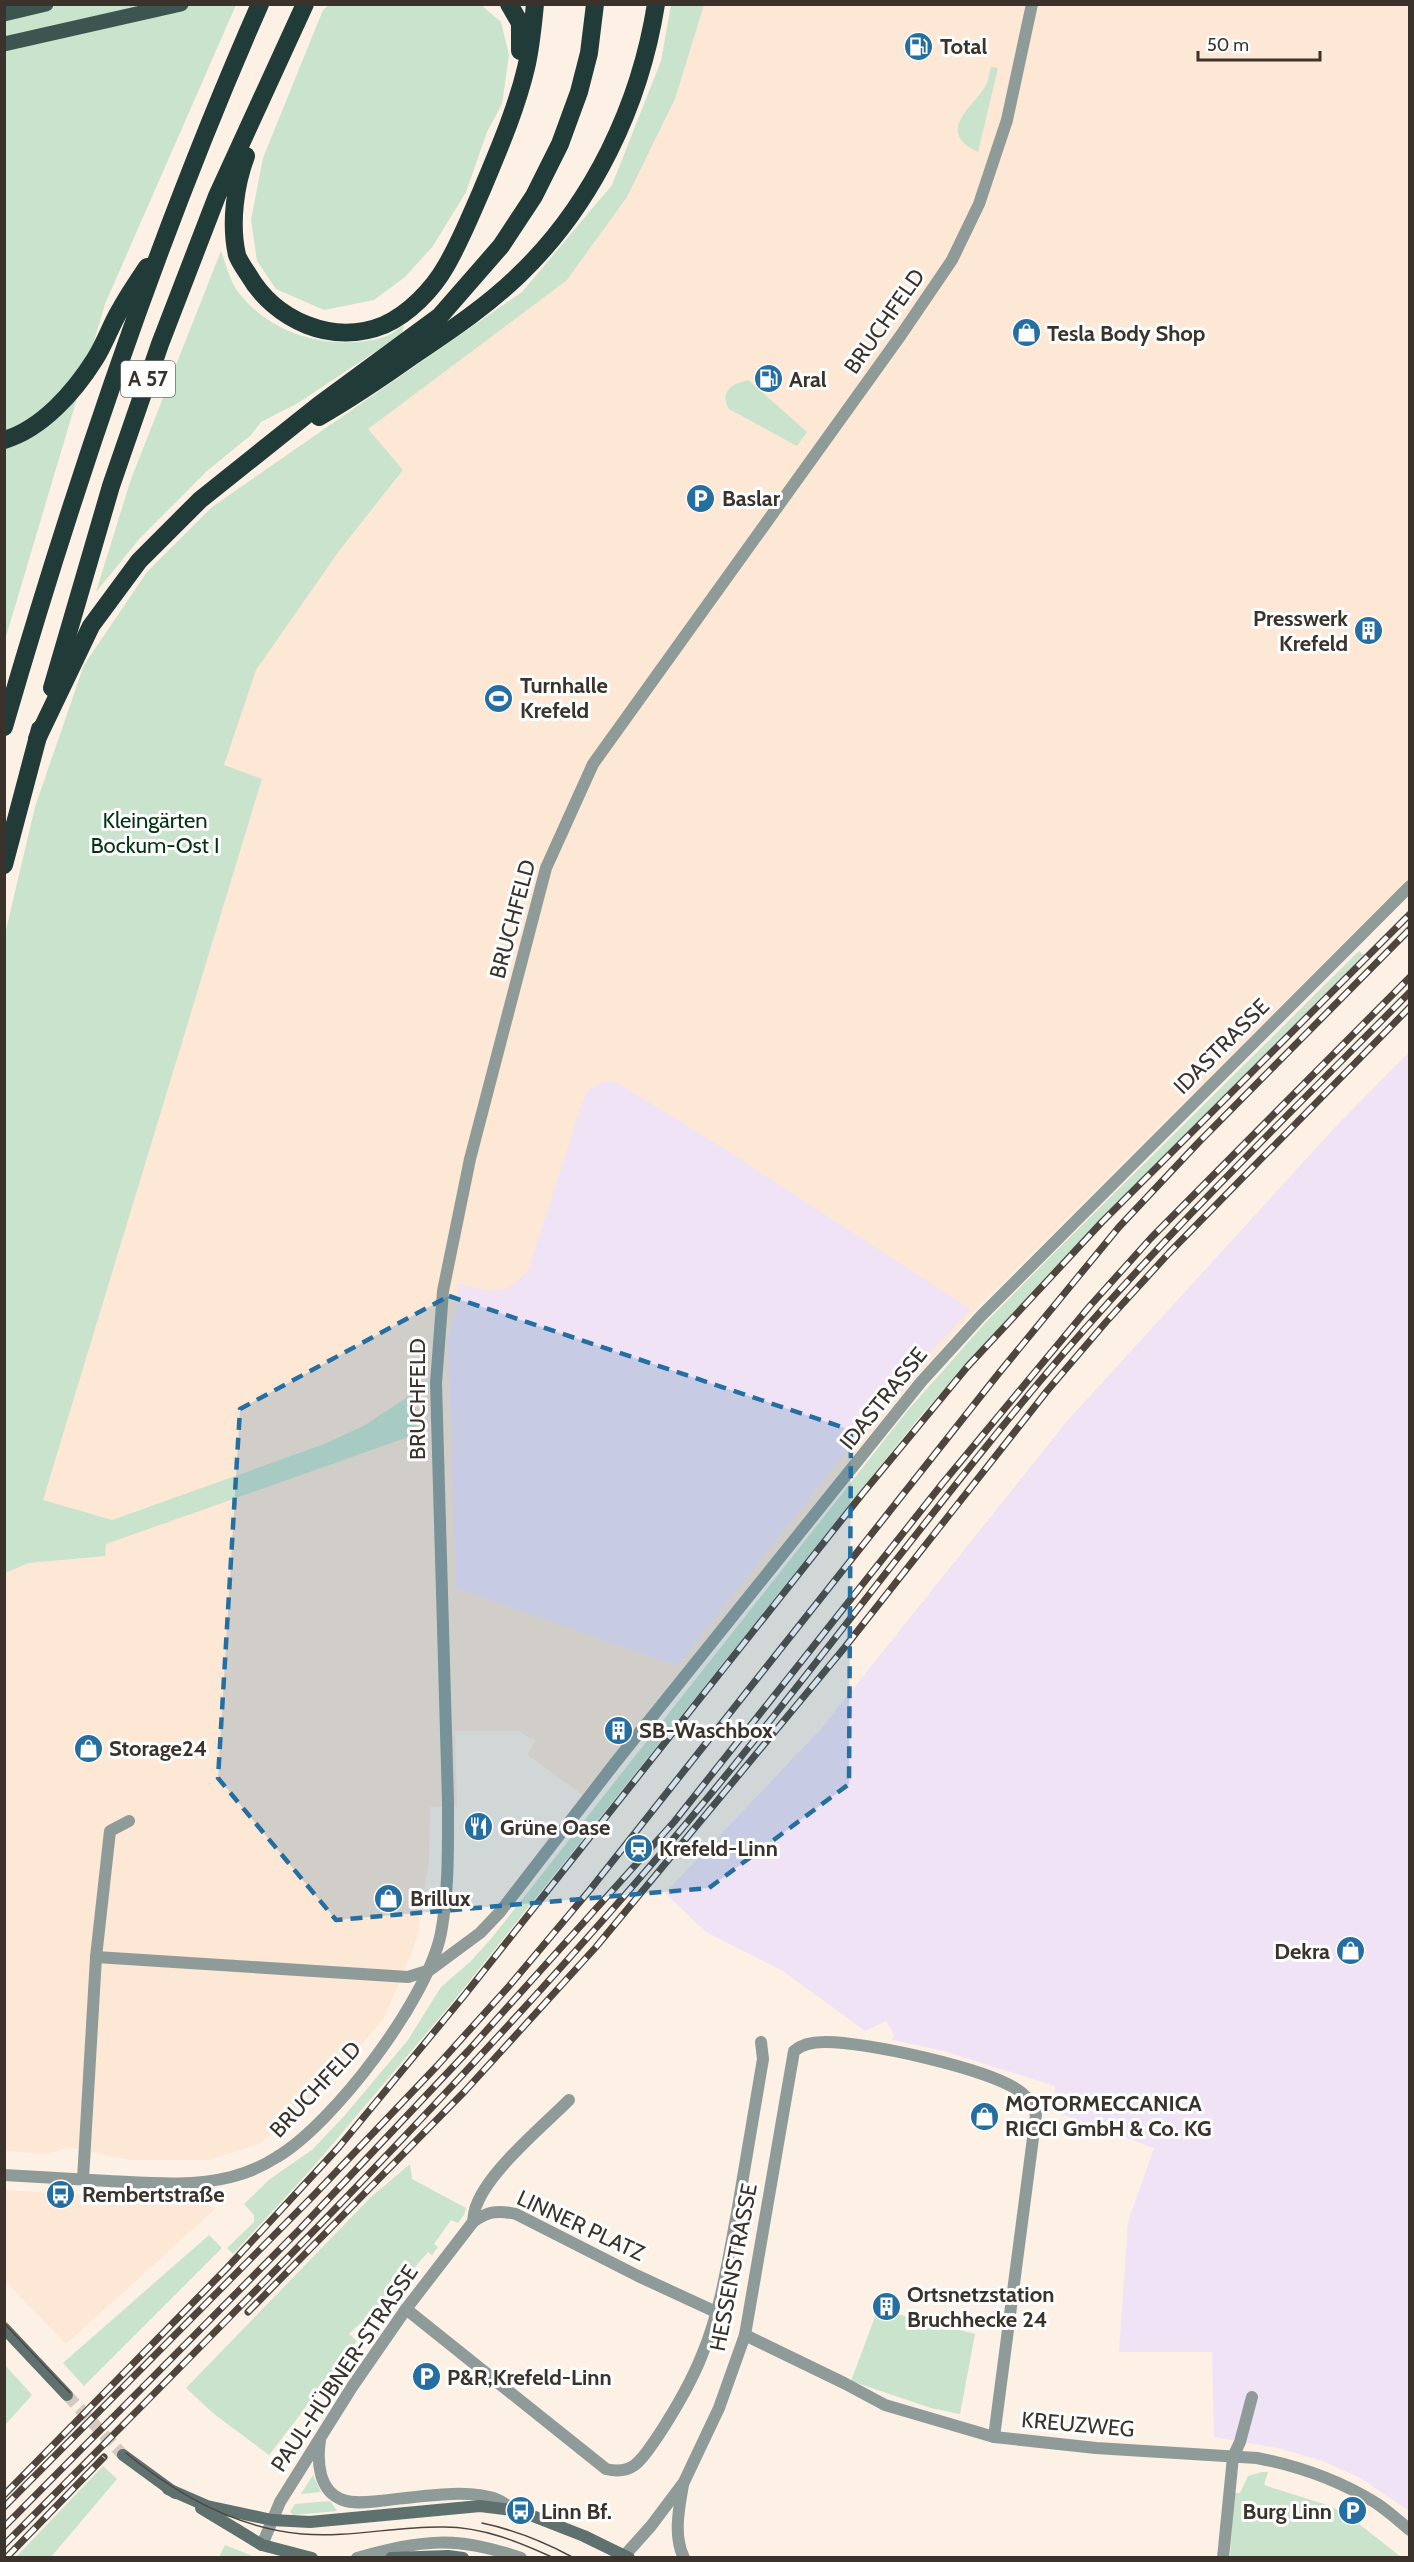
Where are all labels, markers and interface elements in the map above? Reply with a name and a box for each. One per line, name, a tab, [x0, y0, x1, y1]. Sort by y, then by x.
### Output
scale bar	[1198, 24, 1320, 62]
fuel station icon: Total	[903, 30, 935, 62]
place label: Total	[940, 33, 988, 60]
text: 50 m	[1207, 34, 1249, 56]
street label: BRUCHFELD	[838, 264, 930, 379]
shop icon: Tesla Body Shop	[1010, 317, 1042, 349]
place label: Tesla Body Shop	[1047, 320, 1205, 347]
road number: A 57	[121, 361, 175, 397]
fuel station icon: Aral	[752, 363, 784, 395]
place label: Aral	[789, 366, 827, 393]
parking icon: Baslar	[685, 482, 717, 514]
place label: Baslar	[722, 485, 781, 512]
place label: Presswerk Krefeld	[1253, 605, 1348, 657]
building icon: Presswerk Krefeld	[1353, 615, 1385, 647]
place label: Turnhalle Krefeld	[520, 672, 608, 724]
sports icon: Turnhalle Krefeld	[483, 682, 515, 714]
park label: Kleingärten Bockum-Ost I	[90, 807, 220, 859]
street label: BRUCHFELD	[484, 857, 541, 982]
street label: IDASTRASSE	[1168, 993, 1275, 1100]
street label: BRUCHFELD	[404, 1338, 431, 1460]
street label: IDASTRASSE	[834, 1342, 933, 1455]
building icon: SB-Waschbox	[602, 1714, 634, 1746]
place label: SB-Waschbox	[639, 1717, 773, 1744]
shop icon: Storage24	[72, 1732, 104, 1764]
place label: Storage24	[109, 1735, 207, 1762]
restaurant icon: Grüne Oase	[463, 1811, 495, 1843]
place label: Grüne Oase	[500, 1814, 610, 1841]
station icon: Krefeld-Linn	[622, 1832, 654, 1864]
place label: Krefeld-Linn	[659, 1835, 778, 1862]
shop icon: Brillux	[373, 1882, 405, 1914]
place label: Brillux	[410, 1885, 471, 1912]
shop icon: Dekra	[1335, 1935, 1367, 1967]
place label: Dekra	[1274, 1938, 1330, 1965]
street label: BRUCHFELD	[264, 2035, 367, 2143]
place label: MOTORMECCANICA RICCI GmbH & Co. KG	[1005, 2090, 1212, 2142]
shop icon: MOTORMECCANICA RICCI GmbH & Co. KG	[968, 2100, 1000, 2132]
bus stop icon: Rembertstraße	[45, 2178, 77, 2210]
place label: Rembertstraße	[82, 2181, 225, 2208]
street label: HESSENSTRASSE	[704, 2181, 763, 2353]
street label: LINNER PLATZ	[513, 2184, 649, 2267]
street label: PAUL-HÜBNER-STRASSE	[265, 2260, 424, 2477]
place label: Ortsnetzstation Bruchhecke 24	[907, 2281, 1054, 2333]
building icon: Ortsnetzstation Bruchhecke 24	[870, 2291, 902, 2323]
parking icon: P&R,Krefeld-Linn	[410, 2361, 442, 2393]
place label: P&R,Krefeld-Linn	[447, 2364, 612, 2391]
street label: KREUZWEG	[1020, 2406, 1136, 2443]
bus stop icon: Linn Bf.	[504, 2495, 536, 2527]
parking icon: Burg Linn	[1337, 2495, 1369, 2527]
place label: Linn Bf.	[541, 2498, 612, 2525]
place label: Burg Linn	[1243, 2498, 1332, 2525]

